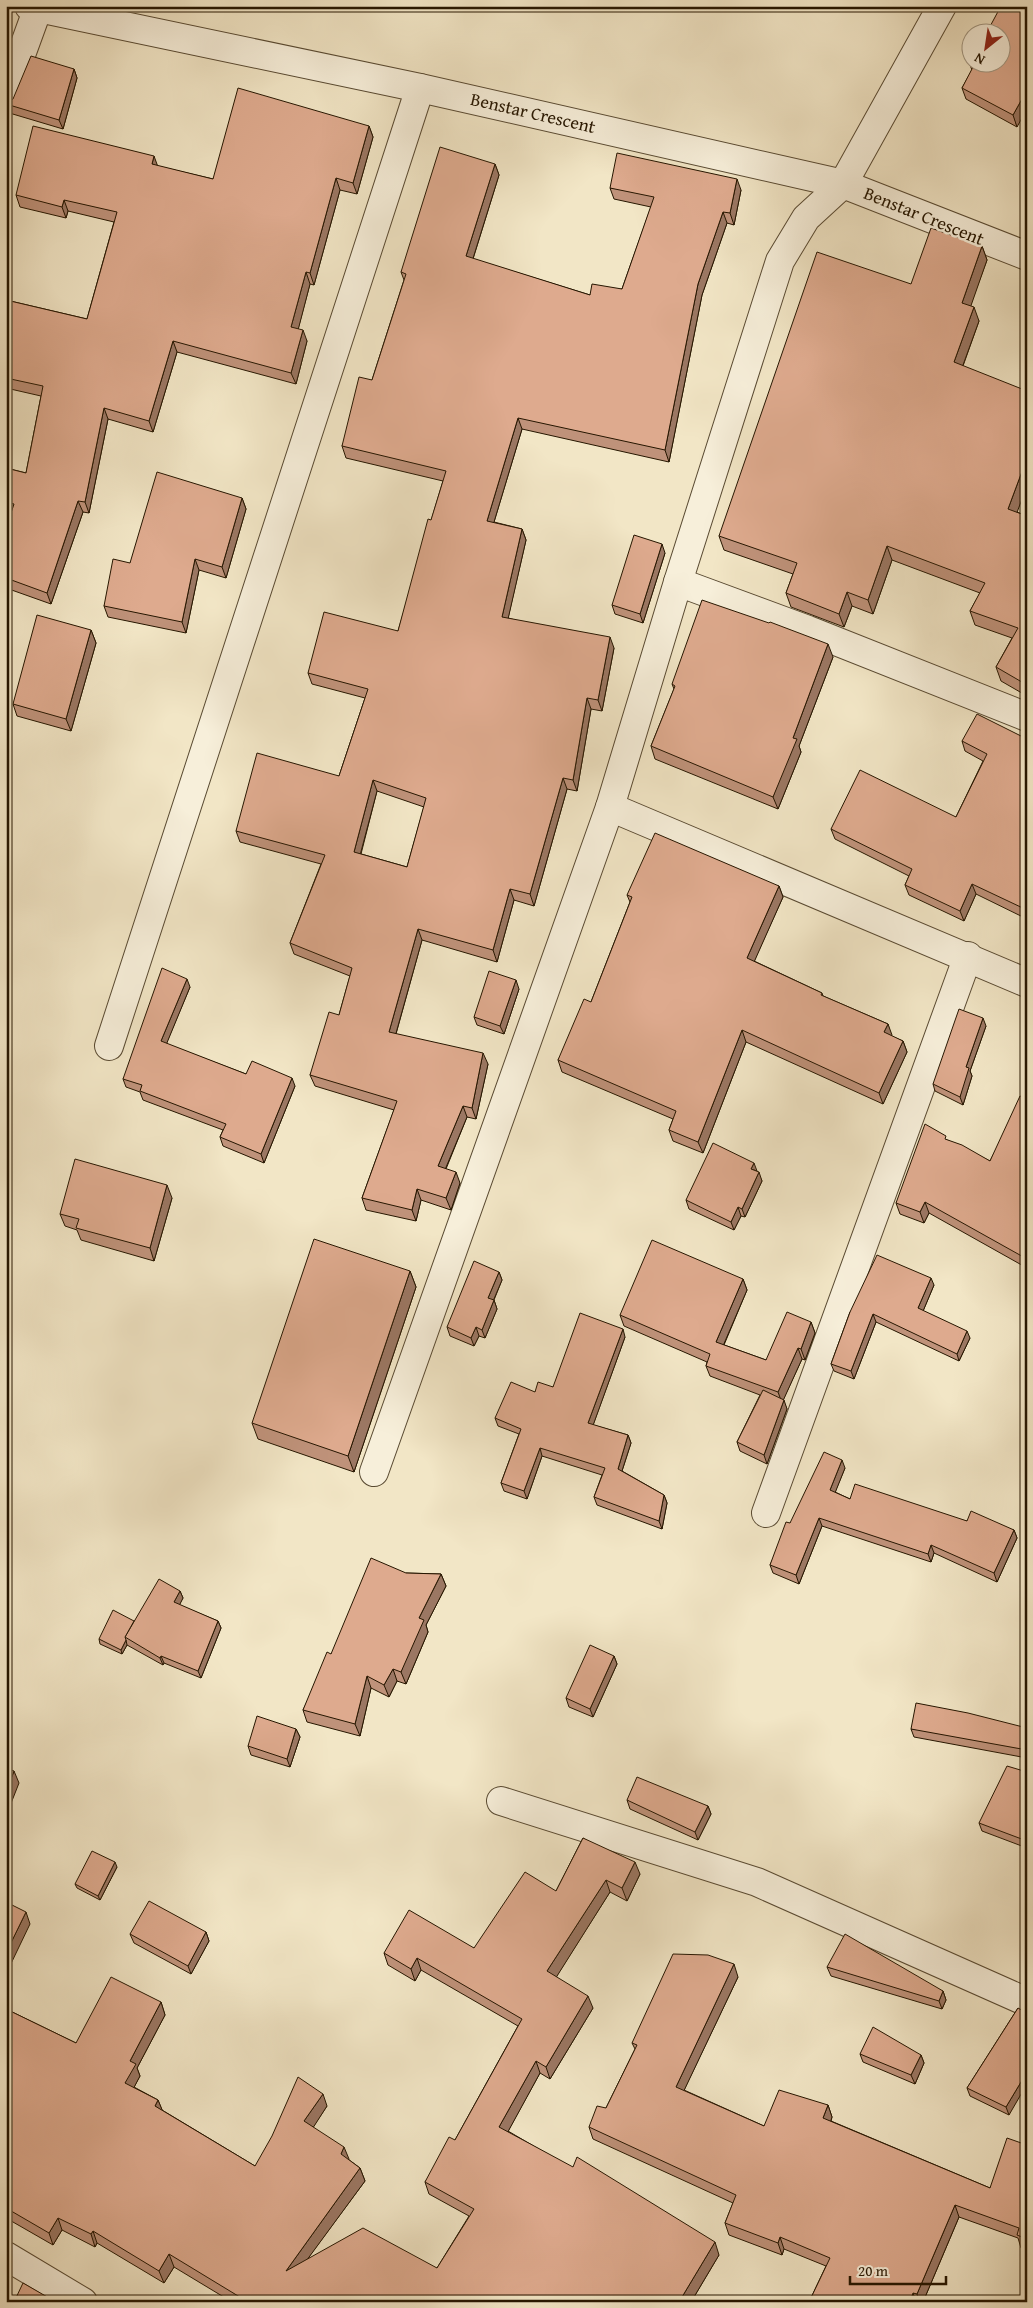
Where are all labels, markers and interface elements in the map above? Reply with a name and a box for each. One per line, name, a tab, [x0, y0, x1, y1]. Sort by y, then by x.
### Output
north arrow	[960, 22, 1010, 72]
text: N	[970, 48, 989, 70]
street label: Benstar Crescent	[468, 85, 599, 140]
street label: Benstar Crescent	[860, 179, 989, 252]
scale bar	[850, 2253, 947, 2285]
text: 20 m	[858, 2260, 889, 2281]

